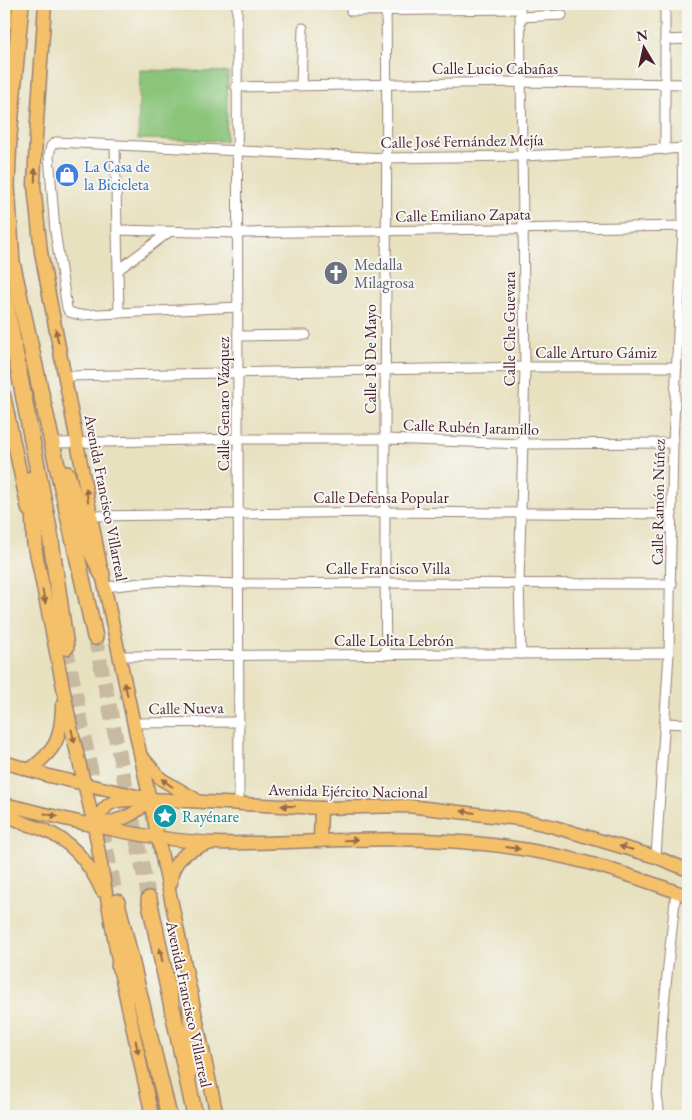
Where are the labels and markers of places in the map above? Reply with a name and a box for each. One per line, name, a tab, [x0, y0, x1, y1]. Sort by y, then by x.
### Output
place label: La Casa de la Bicicleta	[84, 156, 150, 195]
shop icon: La Casa de la Bicicleta	[54, 162, 80, 188]
place label: Medalla Milagrosa	[354, 254, 415, 293]
church icon: Medalla Milagrosa	[323, 260, 349, 286]
place icon: Rayénare	[152, 803, 178, 829]
place label: Rayénare	[182, 806, 239, 827]

